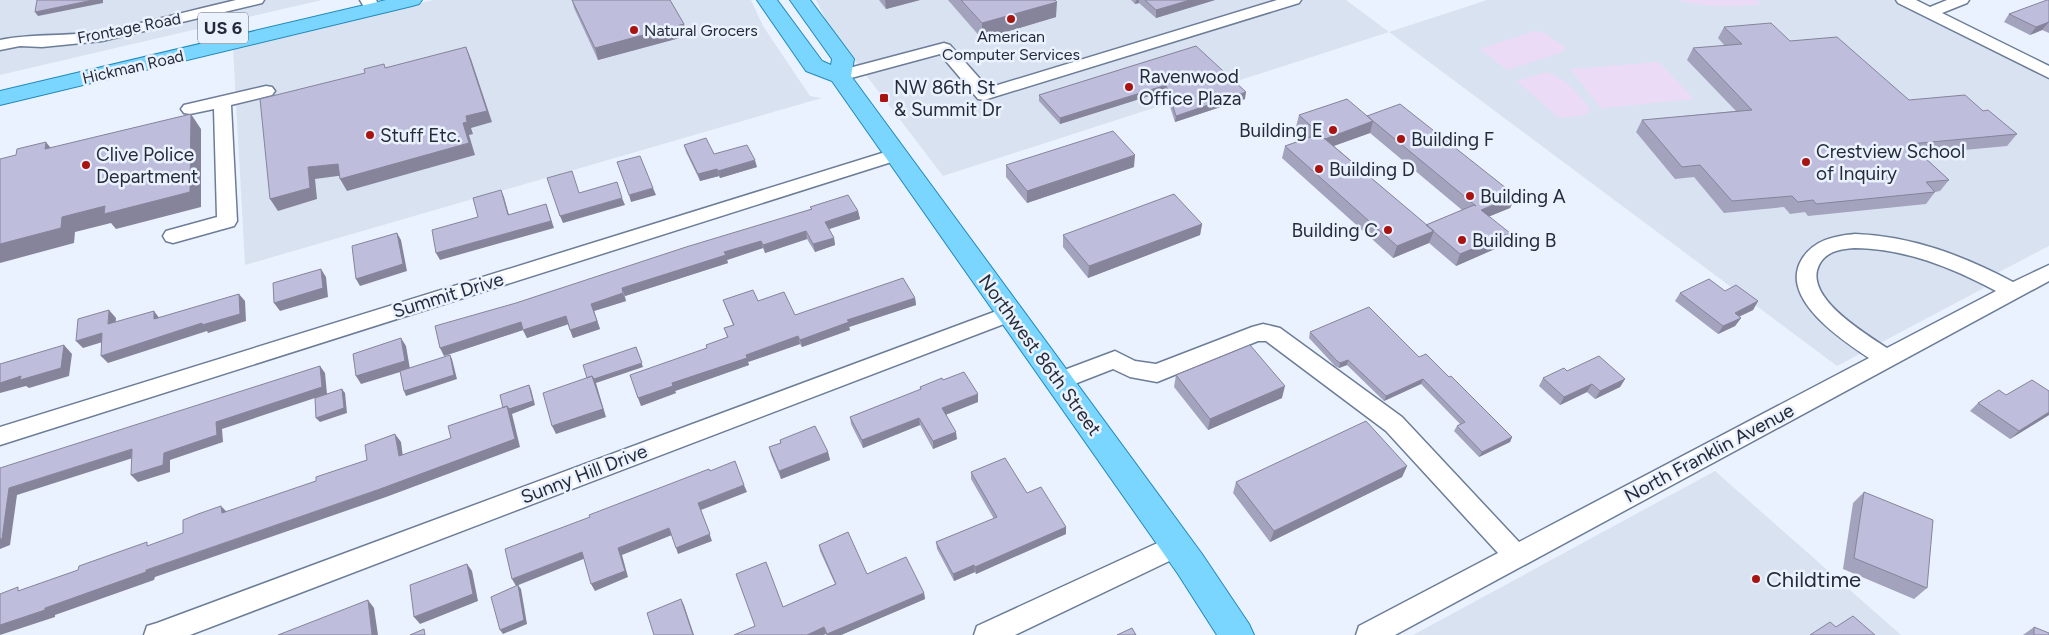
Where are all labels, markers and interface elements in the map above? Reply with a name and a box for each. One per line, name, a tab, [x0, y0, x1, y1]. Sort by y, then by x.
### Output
street label: Frontage Road	[76, 9, 182, 47]
road number: US 6	[198, 12, 248, 44]
marker: American Computer Services	[1005, 13, 1017, 25]
place label: Natural Grocers	[644, 21, 758, 40]
marker: Natural Grocers	[628, 24, 640, 36]
place label: American Computer Services	[942, 27, 1080, 64]
street label: Hickman Road	[80, 46, 186, 88]
place label: Ravenwood Office Plaza	[1139, 65, 1241, 110]
place label: NW 86th St & Summit Dr	[894, 76, 1002, 121]
marker: Ravenwood Office Plaza	[1123, 81, 1135, 93]
marker: NW 86th St & Summit Dr	[878, 92, 890, 104]
place label: Building E	[1239, 119, 1323, 142]
place label: Stuff Etc.	[380, 124, 461, 147]
marker: Building E	[1327, 124, 1339, 136]
place label: Building F	[1411, 128, 1494, 151]
marker: Stuff Etc.	[364, 129, 376, 141]
marker: Building F	[1395, 133, 1407, 145]
place label: Crestview School of Inquiry	[1816, 140, 1965, 185]
place label: Clive Police Department	[96, 143, 198, 188]
marker: Crestview School of Inquiry	[1800, 156, 1812, 168]
place label: Building D	[1329, 158, 1415, 181]
marker: Clive Police Department	[80, 159, 92, 171]
marker: Building D	[1313, 163, 1325, 175]
place label: Building A	[1480, 185, 1566, 208]
marker: Building A	[1464, 190, 1476, 202]
place label: Building C	[1292, 219, 1378, 242]
marker: Building C	[1382, 224, 1394, 236]
place label: Building B	[1472, 229, 1556, 252]
marker: Building B	[1456, 234, 1468, 246]
street label: Summit Drive	[390, 267, 506, 323]
street label: Northwest 86th Street	[974, 270, 1106, 440]
street label: North Franklin Avenue	[1620, 399, 1798, 507]
street label: Sunny Hill Drive	[517, 439, 651, 509]
place label: Childtime	[1766, 566, 1861, 593]
marker: Childtime	[1750, 573, 1762, 585]

